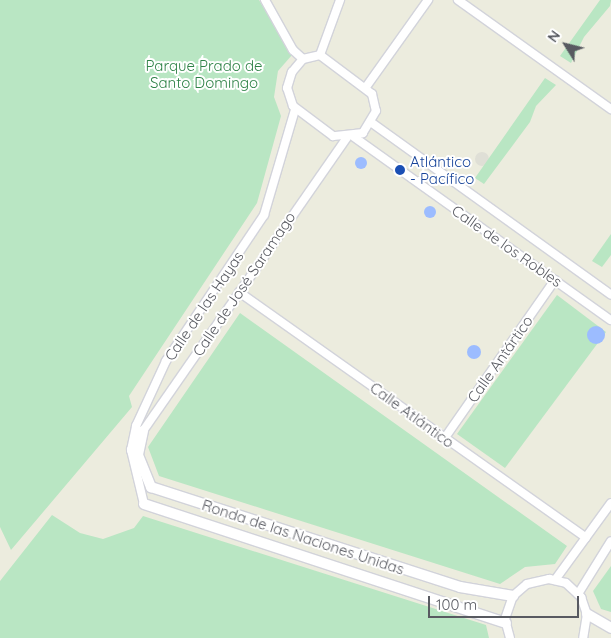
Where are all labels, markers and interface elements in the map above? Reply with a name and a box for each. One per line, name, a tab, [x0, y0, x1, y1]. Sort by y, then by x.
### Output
north arrow	[541, 20, 591, 70]
text: N	[544, 27, 564, 46]
park label: Parque Prado de Santo Domingo	[145, 56, 263, 91]
place label: Atlántico - Pacífico	[410, 152, 474, 187]
marker: Atlántico - Pacífico	[394, 164, 406, 176]
street label: Calle de los Robles	[448, 201, 566, 291]
street label: Calle de José Saramago	[189, 208, 299, 360]
street label: Calle de las Hayas	[161, 248, 247, 364]
street label: Calle Antártico	[463, 312, 537, 406]
street label: Calle Atlántico	[367, 379, 457, 451]
street label: Ronda de las Naciones Unidas	[200, 496, 406, 578]
scale bar	[431, 586, 582, 618]
text: 100 m	[436, 595, 477, 614]

